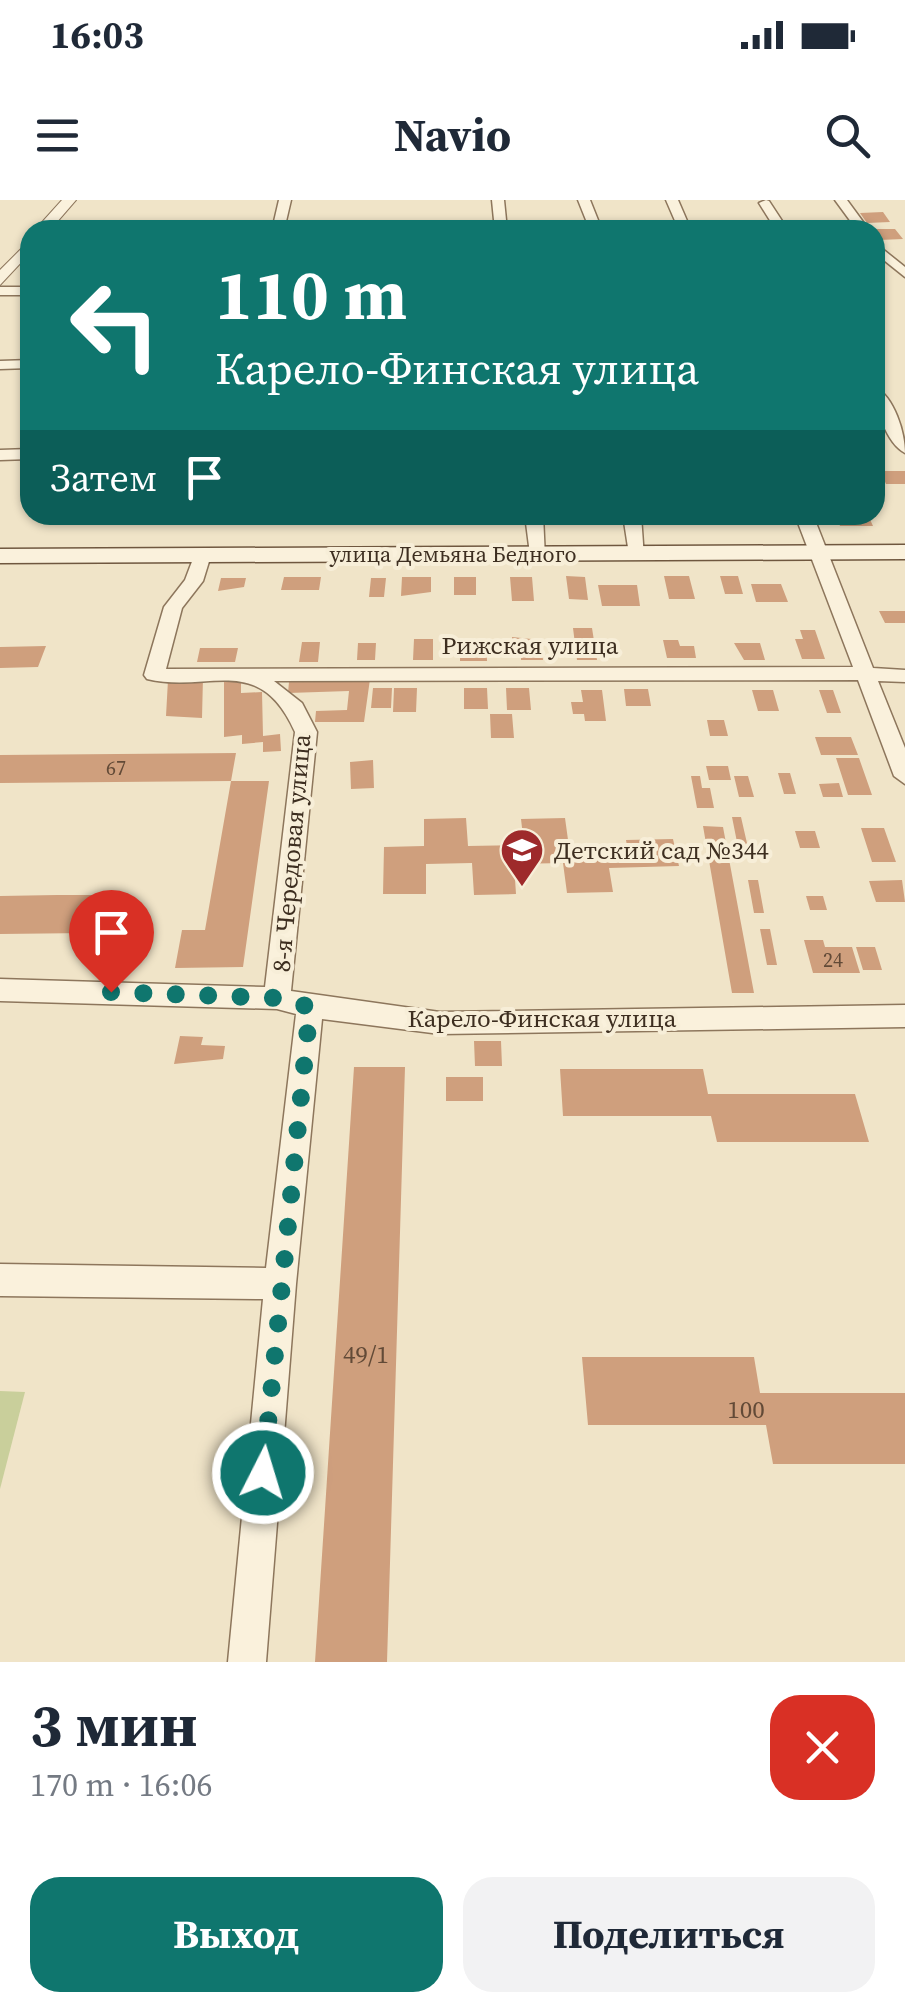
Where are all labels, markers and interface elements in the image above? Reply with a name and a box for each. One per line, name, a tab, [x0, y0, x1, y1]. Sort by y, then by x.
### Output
text: 16:03	[50, 9, 144, 61]
text: Navio	[394, 104, 511, 166]
icon: menu	[30, 108, 85, 163]
icon: search	[820, 108, 875, 163]
text: 110 m	[215, 246, 407, 342]
icon: left	[50, 260, 180, 390]
text: Карело-Финская улица	[215, 337, 699, 399]
icon: arrive	[177, 450, 232, 505]
text: Затем	[50, 452, 157, 504]
street label: улица Демьяна Бедного	[329, 539, 577, 569]
street label: Рижская улица	[442, 628, 619, 662]
street label: 8-я Чередовая улица	[264, 732, 318, 973]
house number: 67	[106, 754, 126, 782]
school or university icon: Детский сад №344	[499, 827, 545, 888]
place label: Детский сад №344	[554, 833, 769, 867]
pin	[69, 890, 154, 993]
icon: arrive	[84, 905, 139, 960]
house number: 24	[823, 946, 843, 974]
street label: Карело-Финская улица	[408, 1001, 677, 1035]
house number: 49/1	[343, 1337, 389, 1371]
house number: 100	[727, 1392, 765, 1426]
position arrow	[211, 1421, 315, 1525]
text: 3 мин	[30, 1684, 198, 1766]
button: close	[770, 1695, 875, 1800]
text: 170 m · 16:06	[30, 1763, 212, 1807]
button: Выход	[30, 1877, 443, 1992]
button: Поделиться	[463, 1877, 875, 1992]

